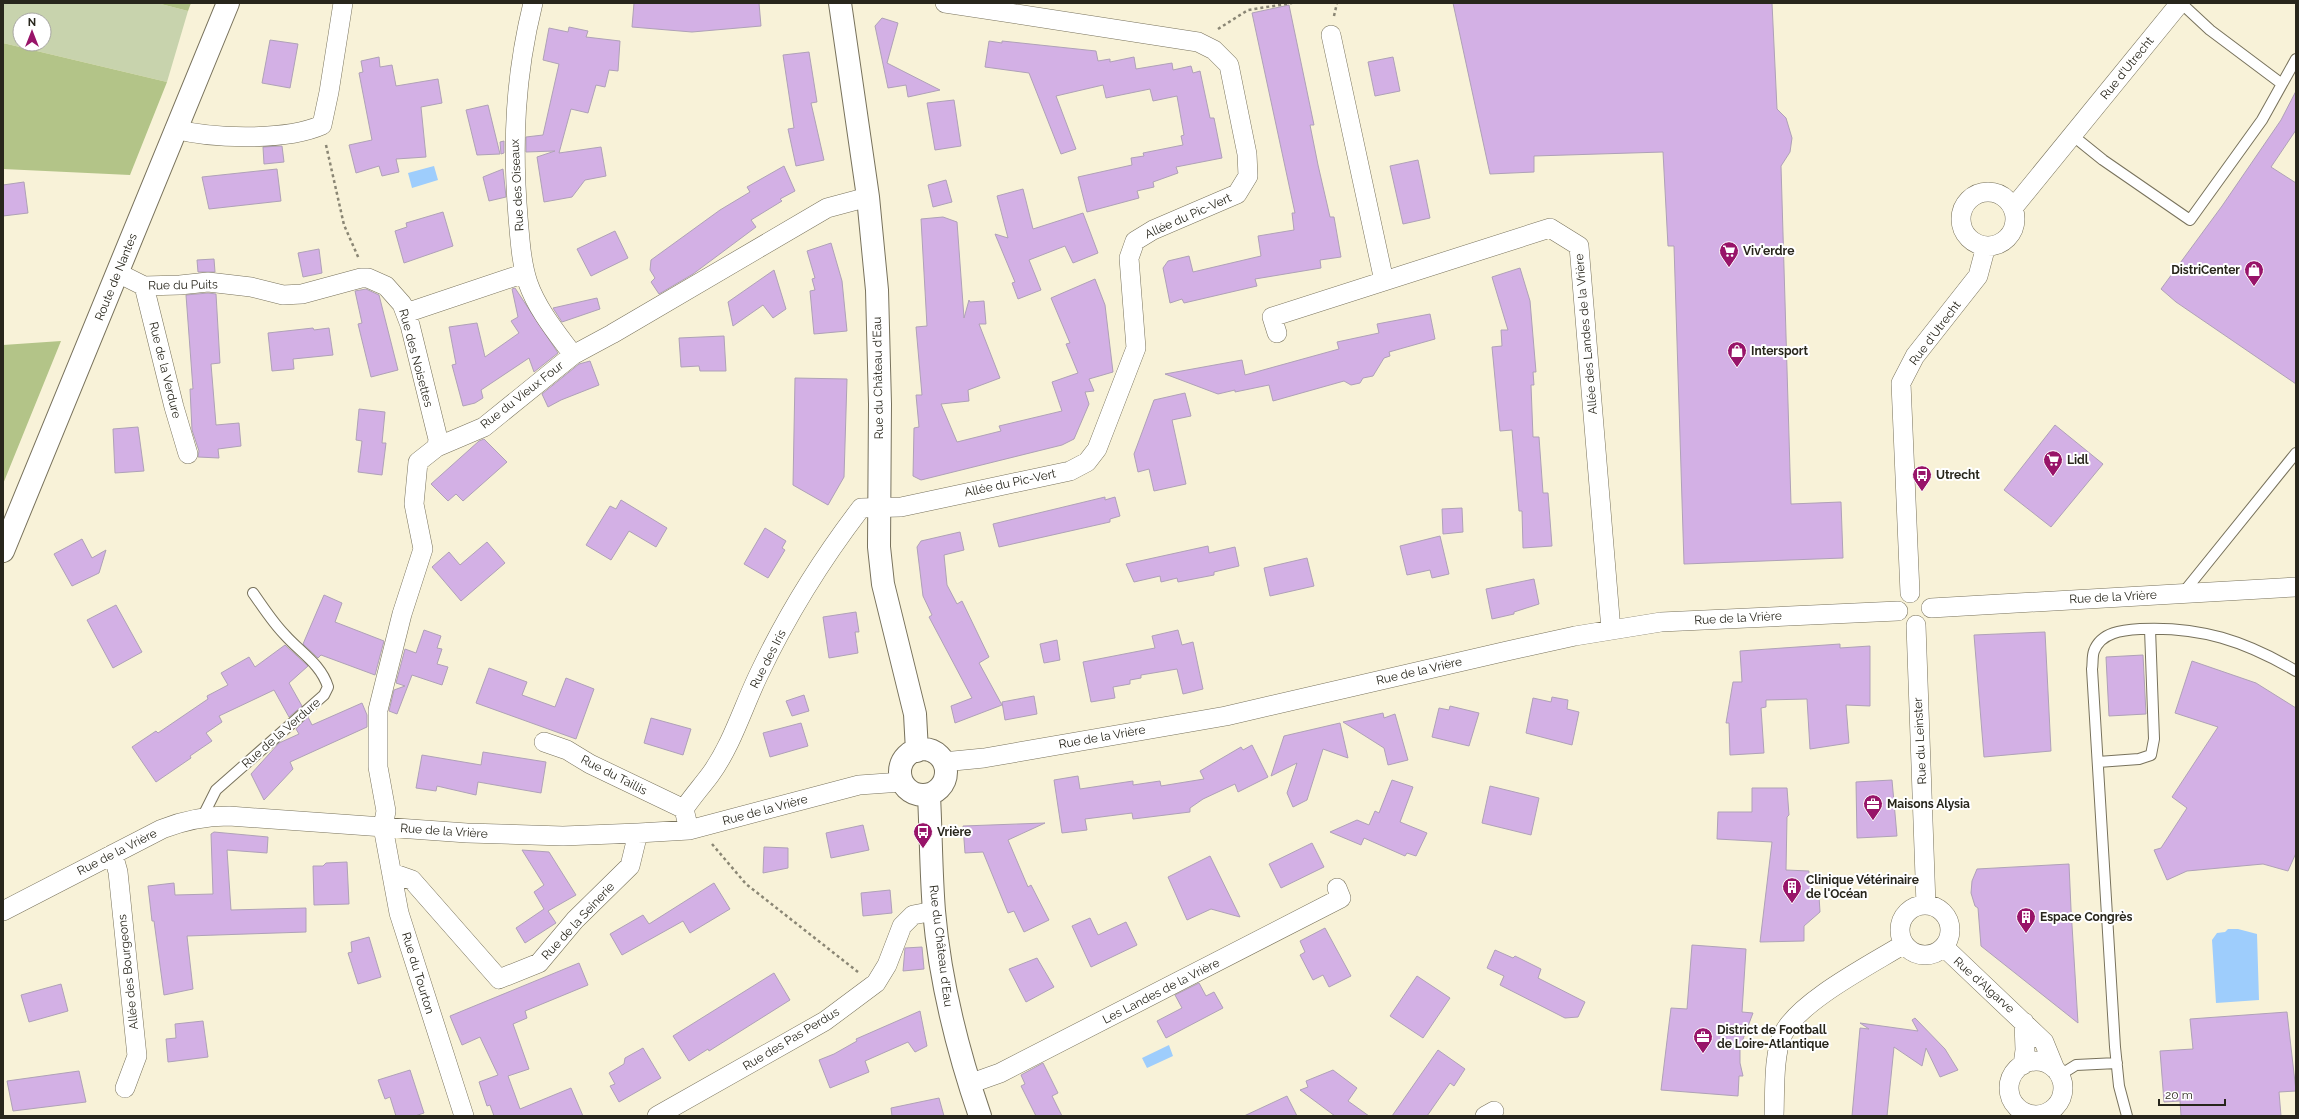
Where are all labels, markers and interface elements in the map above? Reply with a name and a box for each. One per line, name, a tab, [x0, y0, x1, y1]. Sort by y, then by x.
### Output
north arrow	[12, 12, 52, 52]
text: N	[28, 16, 36, 29]
street label: Rue d'Utrecht	[2098, 34, 2156, 102]
street label: Rue des Oiseaux	[508, 138, 526, 232]
street label: Allée du Pic-Vert	[1143, 191, 1233, 241]
street label: Route de Nantes	[92, 231, 140, 323]
supermarket icon: Viv'erdre	[1718, 240, 1740, 268]
place label: Viv'erdre	[1743, 244, 1794, 258]
street label: Allée des Landes de la Vrière	[1572, 253, 1600, 415]
shop icon: DistriCenter	[2243, 259, 2265, 287]
place label: DistriCenter	[2171, 263, 2240, 277]
street label: Rue du Puits	[148, 277, 218, 293]
street label: Rue d'Utrecht	[1906, 298, 1964, 368]
street label: Rue des Noisettes	[396, 307, 436, 409]
street label: Rue du Château d'Eau	[870, 316, 886, 440]
street label: Rue de la Verdure	[146, 320, 184, 420]
shop icon: Intersport	[1726, 340, 1748, 368]
place label: Intersport	[1751, 344, 1808, 358]
street label: Rue du Vieux Four	[478, 358, 567, 432]
supermarket icon: Lidl	[2042, 449, 2064, 477]
place label: Lidl	[2067, 453, 2089, 467]
bus stop icon: Utrecht	[1911, 464, 1933, 492]
street label: Allée du Pic-Vert	[963, 466, 1057, 500]
place label: Utrecht	[1936, 468, 1980, 482]
street label: Rue de la Vrière	[2069, 588, 2157, 606]
street label: Rue de la Vrière	[1694, 609, 1782, 627]
street label: Rue des Iris	[747, 627, 789, 691]
street label: Rue de la Vrière	[1375, 654, 1463, 688]
street label: Rue de la Verdure	[239, 695, 323, 771]
street label: Rue du Leinster	[1911, 696, 1929, 785]
street label: Rue de la Vrière	[1058, 723, 1146, 751]
street label: Rue du Taillis	[579, 752, 650, 798]
street label: Rue de la Vrière	[721, 792, 809, 828]
office icon: Maisons Alysia	[1862, 793, 1884, 821]
place label: Maisons Alysia	[1887, 797, 1970, 811]
street label: Rue de la Vrière	[400, 821, 488, 841]
bus stop icon: Vrière	[912, 821, 934, 849]
place label: Vrière	[937, 825, 971, 839]
street label: Rue de la Vrière	[75, 826, 159, 878]
place label: Clinique Vétérinaire de l'Océan	[1806, 873, 1919, 901]
building icon: Clinique Vétérinaire de l'Océan	[1781, 876, 1803, 904]
street label: Rue de la Seinerie	[539, 880, 617, 962]
street label: Rue du Château d'Eau	[927, 884, 955, 1008]
building icon: Espace Congrès	[2015, 906, 2037, 934]
place label: Espace Congrès	[2040, 910, 2132, 924]
street label: Allée des Bourgeons	[115, 913, 141, 1030]
street label: Rue du Tourton	[399, 930, 437, 1016]
street label: Rue d'Algarve	[1951, 954, 2017, 1016]
street label: Les Landes de la Vrière	[1100, 955, 1222, 1027]
street label: Rue des Pas Perdus	[740, 1005, 842, 1073]
place label: District de Football de Loire-Atlantique	[1717, 1023, 1829, 1051]
office icon: District de Football de Loire-Atlantique	[1692, 1026, 1714, 1054]
scale bar	[2159, 1081, 2225, 1107]
text: 20 m	[2165, 1088, 2193, 1102]

